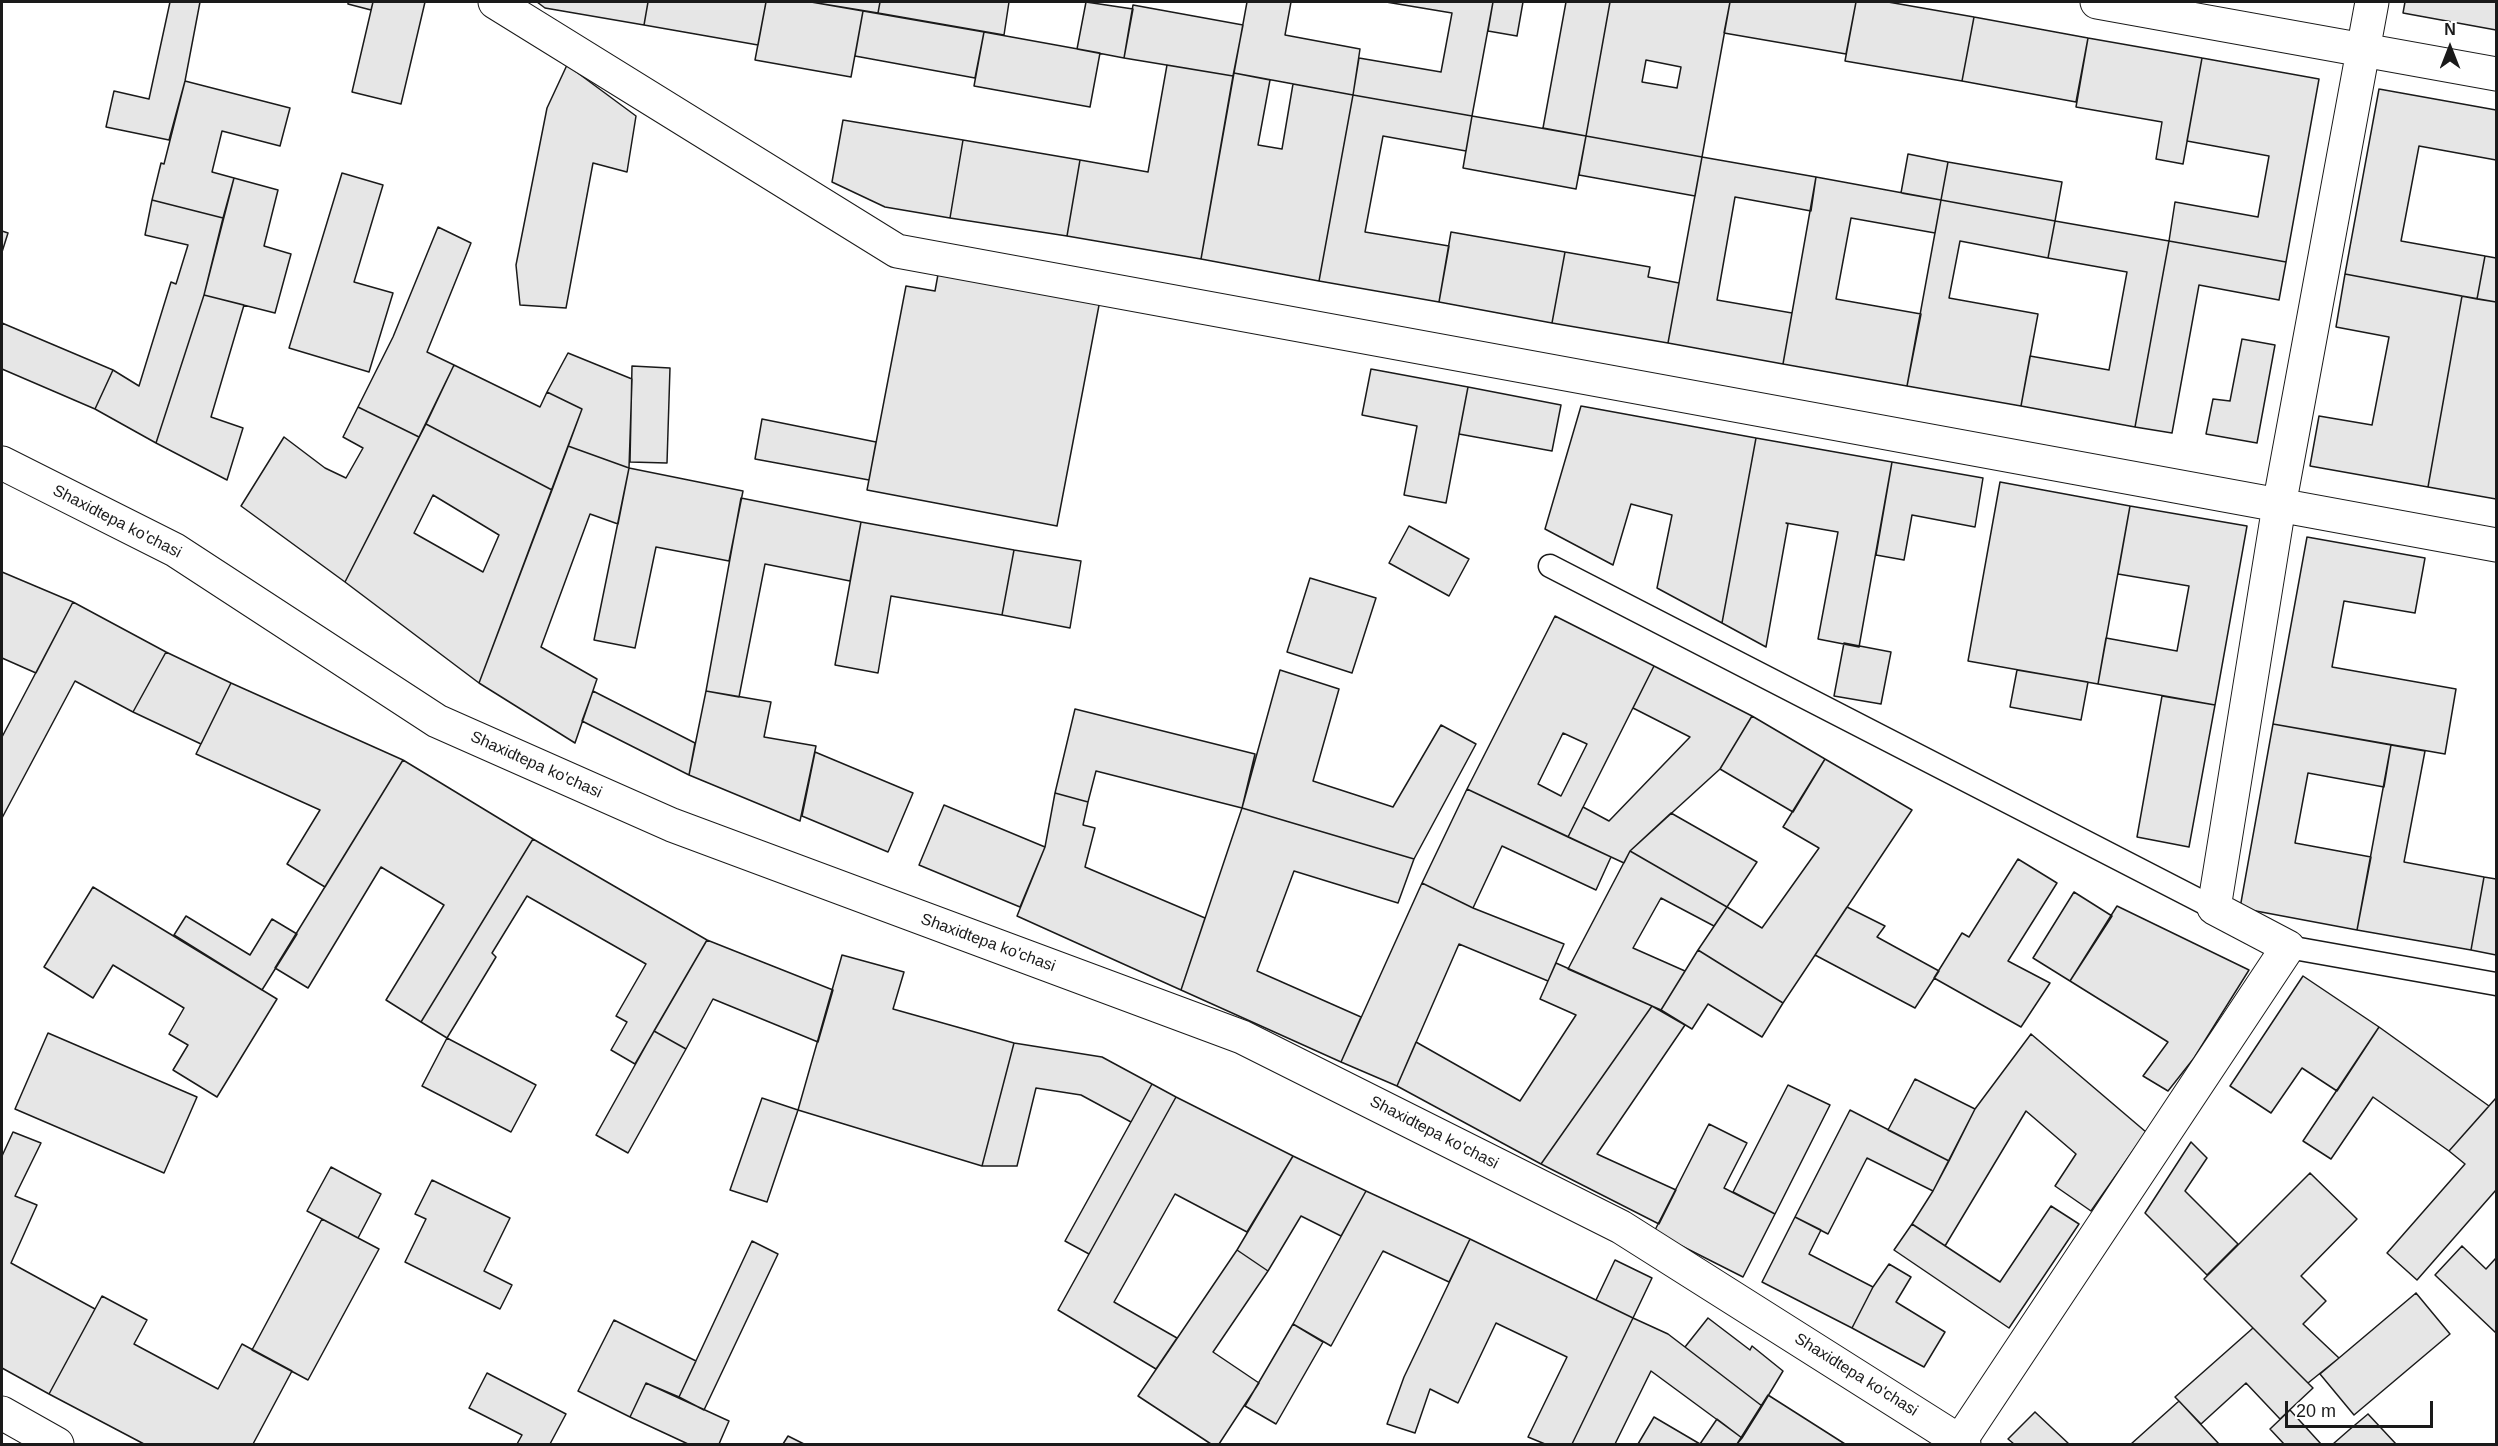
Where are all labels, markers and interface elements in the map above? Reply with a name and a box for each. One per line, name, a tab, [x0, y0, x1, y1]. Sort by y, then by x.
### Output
north arrow	[2420, 18, 2480, 78]
text: N	[2444, 21, 2456, 38]
street label: Shaxidtepa ko'chasi	[49, 481, 185, 563]
street label: Shaxidtepa ko'chasi	[467, 727, 605, 803]
street label: Shaxidtepa ko'chasi	[918, 910, 1058, 976]
street label: Shaxidtepa ko'chasi	[1366, 1092, 1502, 1174]
street label: Shaxidtepa ko'chasi	[1791, 1329, 1921, 1421]
scale bar	[2288, 1389, 2436, 1427]
text: 20 m	[2296, 1401, 2336, 1421]

